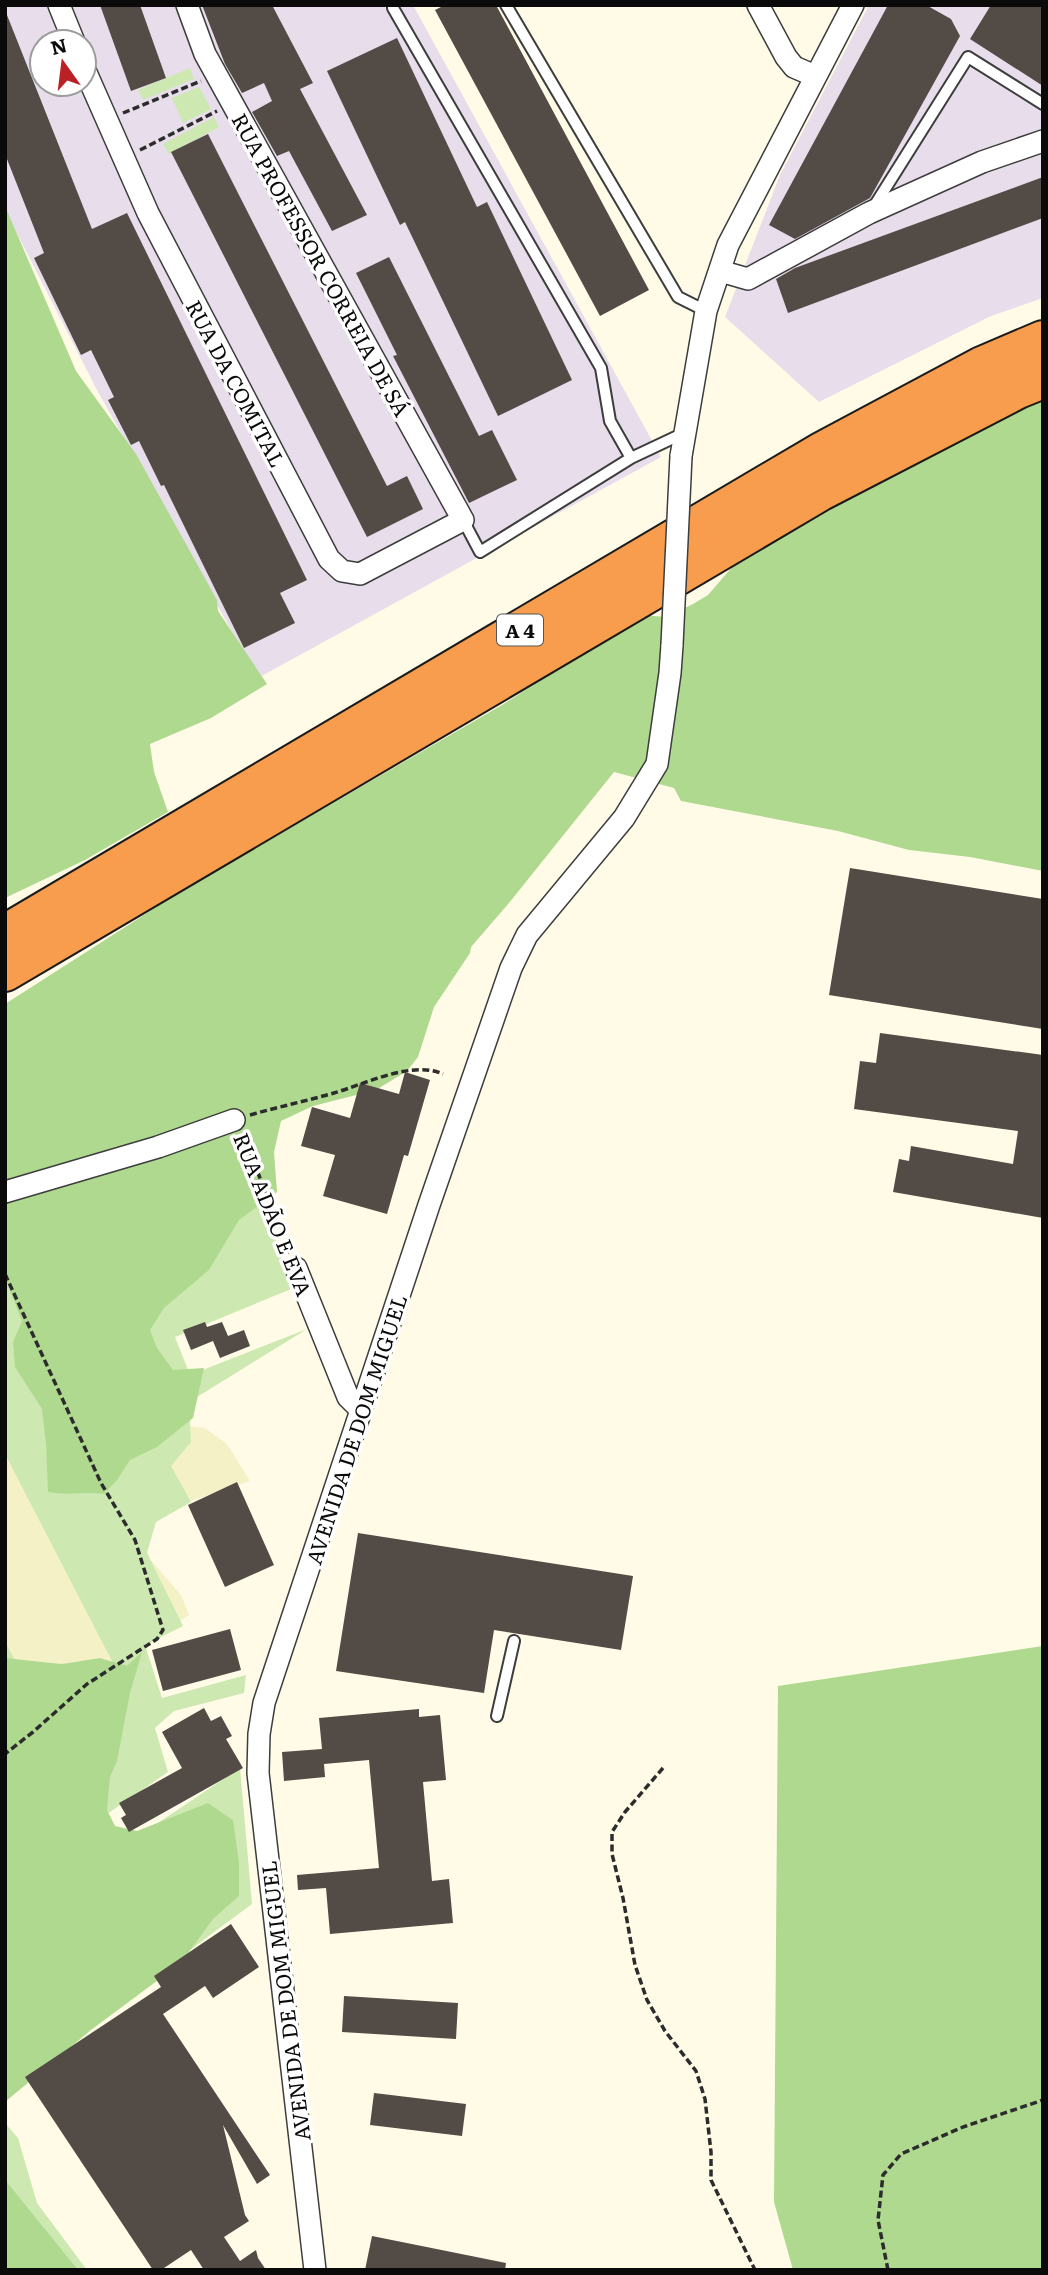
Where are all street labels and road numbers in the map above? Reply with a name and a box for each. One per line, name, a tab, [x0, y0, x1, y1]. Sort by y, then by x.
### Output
street label: RUA PROFESSOR CORREIA DE SÁ	[225, 107, 419, 422]
street label: RUA DA COMITAL	[180, 294, 294, 472]
road number: A 4	[497, 614, 543, 646]
street label: RUA ADÃO E EVA	[227, 1128, 321, 1301]
street label: AVENIDA DE DOM MIGUEL	[297, 1290, 413, 1568]
street label: AVENIDA DE DOM MIGUEL	[251, 1859, 317, 2143]

